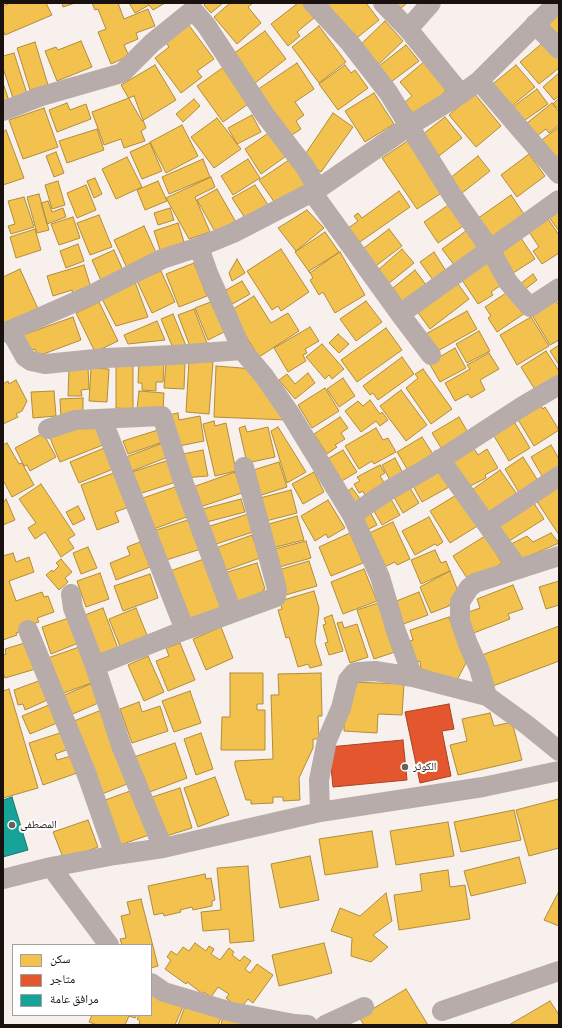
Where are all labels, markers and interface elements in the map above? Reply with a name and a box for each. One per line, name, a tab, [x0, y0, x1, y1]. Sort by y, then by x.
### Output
place label: الكوثر	[413, 760, 436, 774]
marker: الكوثر	[400, 762, 410, 772]
place label: المصطفى	[20, 818, 57, 832]
marker: المصطفى	[7, 820, 17, 830]
legend	[12, 944, 152, 1016]
text: سكن	[50, 951, 70, 966]
text: متاجر	[50, 971, 75, 986]
text: مرافق عامة	[50, 991, 98, 1006]

